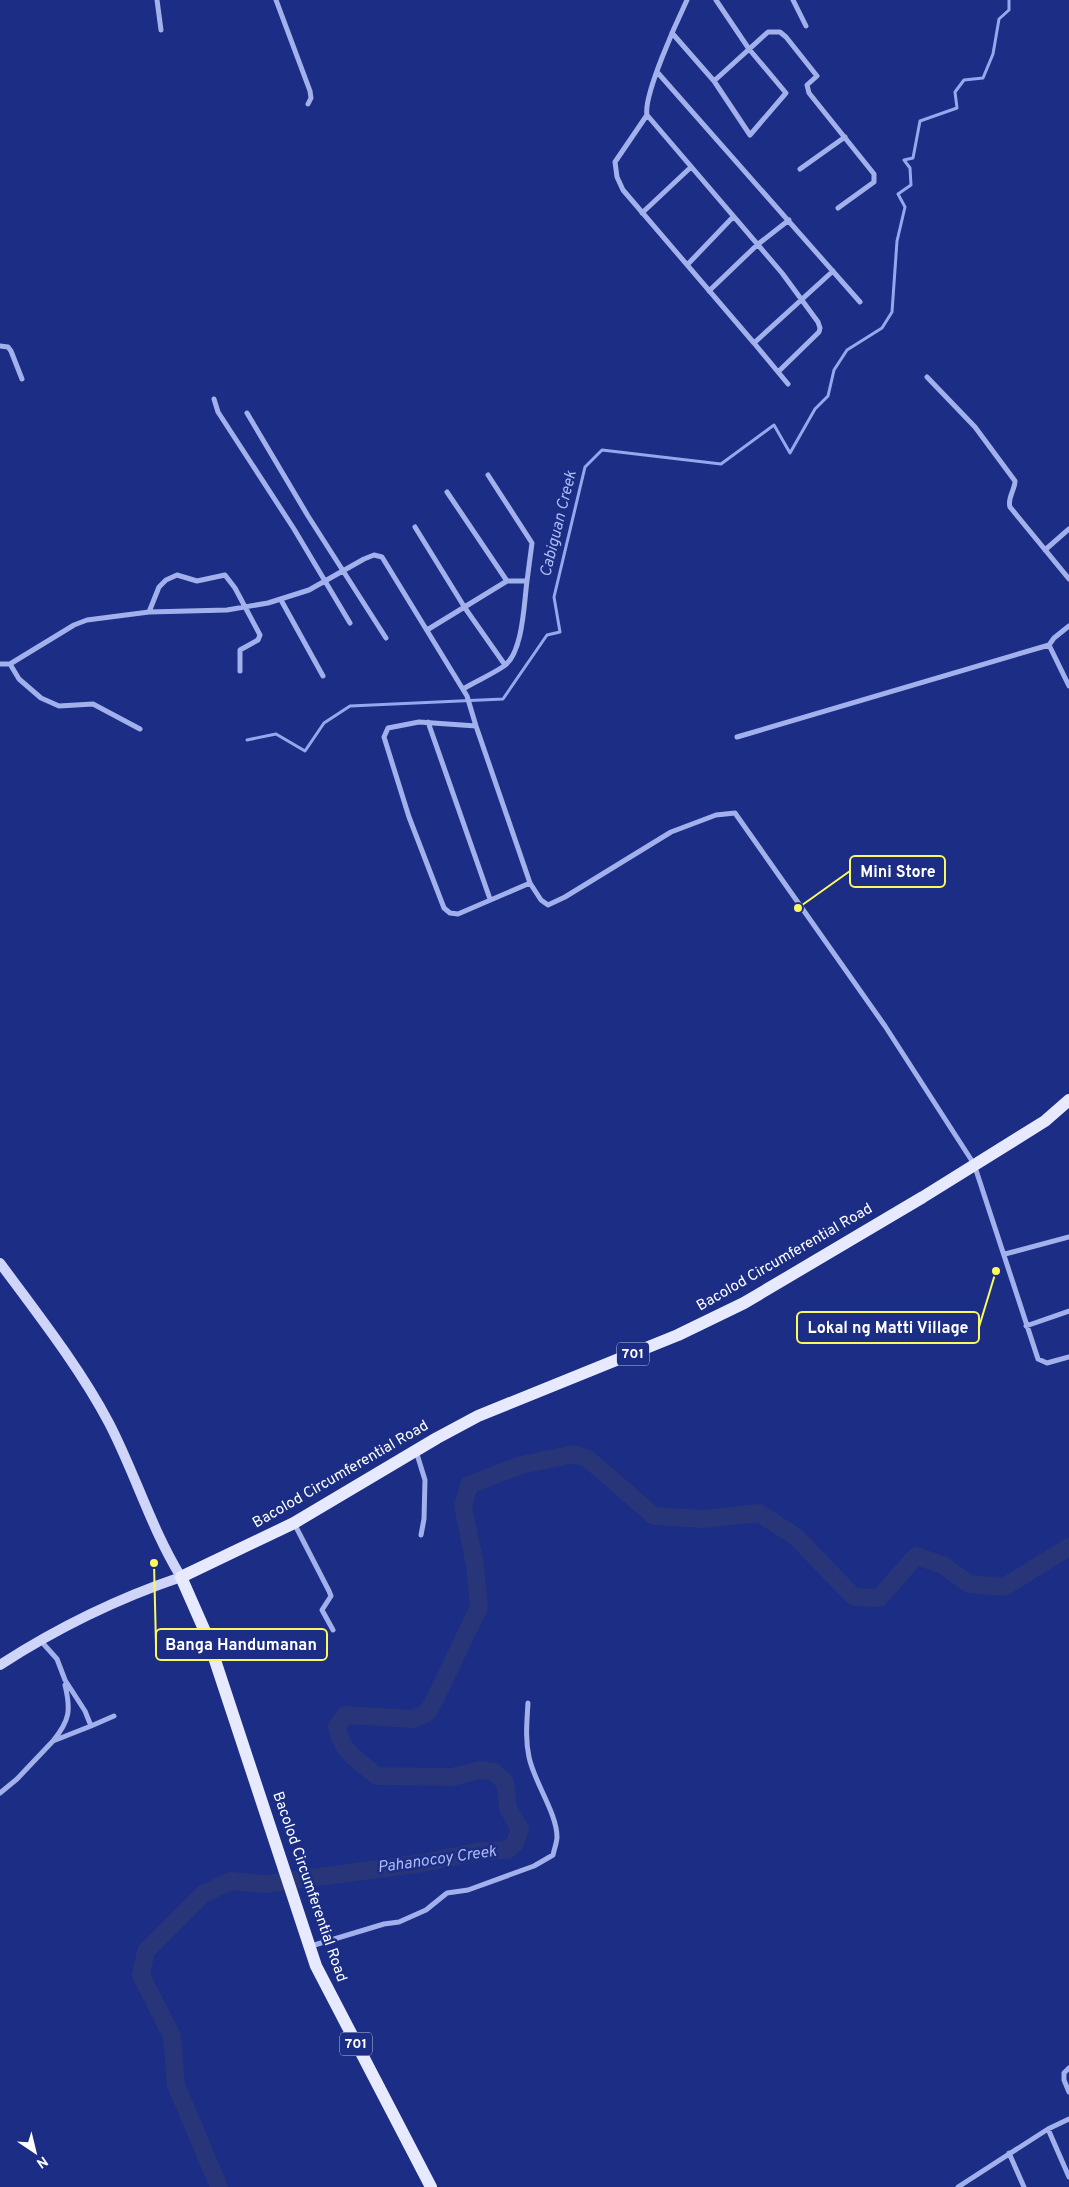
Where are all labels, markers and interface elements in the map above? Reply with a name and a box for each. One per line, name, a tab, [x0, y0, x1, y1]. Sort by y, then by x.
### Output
water label: Cabiguan Creek	[536, 468, 582, 579]
callout: Mini Store	[850, 856, 945, 887]
text: Mini Store	[860, 863, 936, 883]
street label: Bacolod Circumferential Road	[694, 1200, 876, 1316]
callout: Lokal ng Matti Village	[797, 1312, 979, 1343]
text: Lokal ng Matti Village	[808, 1319, 968, 1339]
road number: 701	[617, 1342, 649, 1366]
street label: Bacolod Circumferential Road	[250, 1417, 432, 1533]
callout: Banga Handumanan	[156, 1629, 327, 1660]
text: Banga Handumanan	[165, 1636, 317, 1656]
street label: Bacolod Circumferential Road	[267, 1789, 351, 1985]
water label: Pahanocoy Creek	[376, 1842, 499, 1878]
road number: 701	[340, 2032, 372, 2056]
north arrow	[10, 2127, 60, 2177]
text: N	[33, 2152, 51, 2171]

